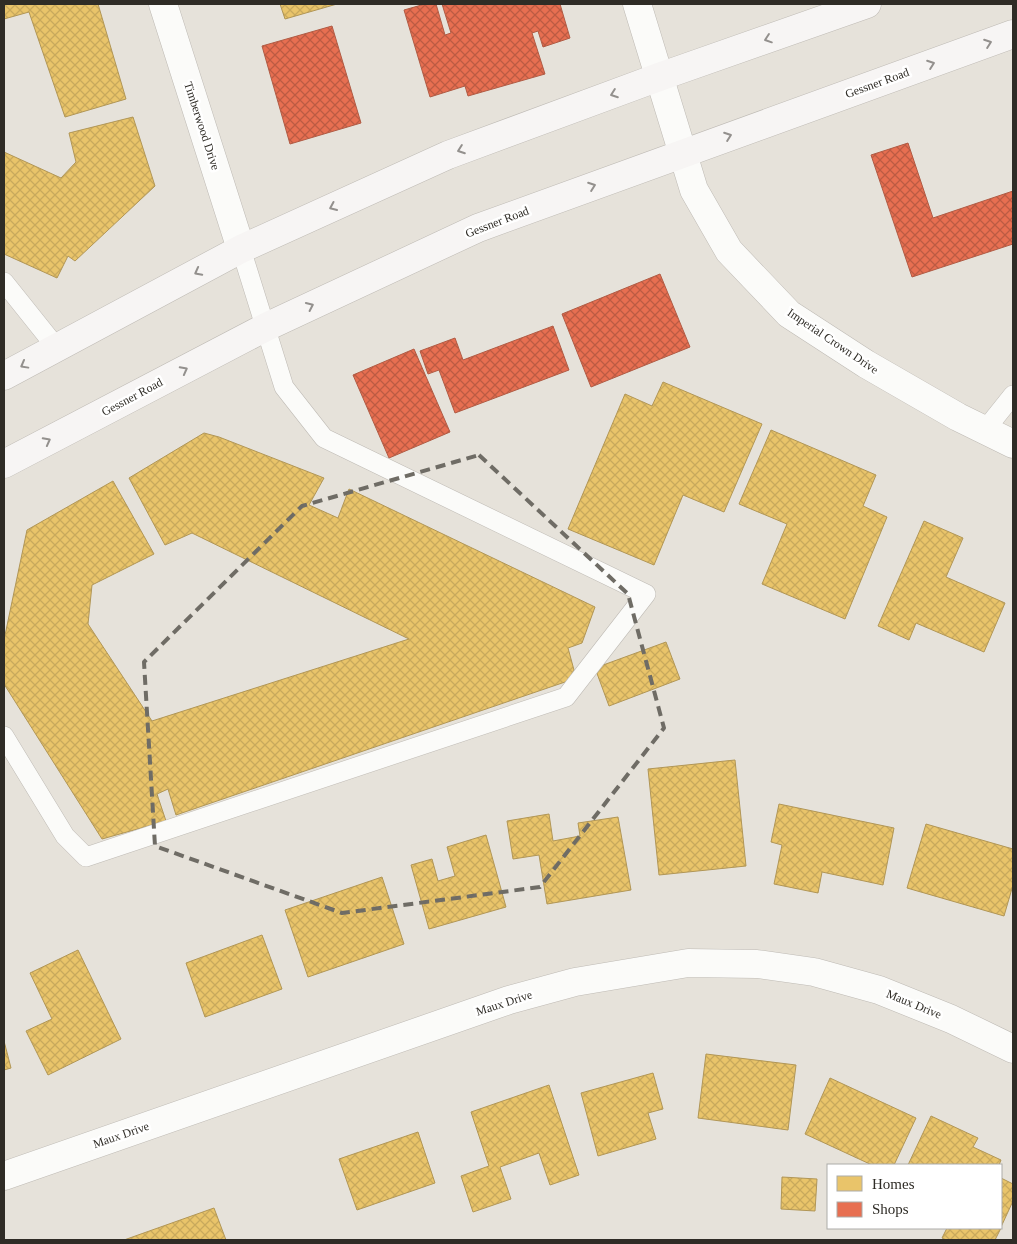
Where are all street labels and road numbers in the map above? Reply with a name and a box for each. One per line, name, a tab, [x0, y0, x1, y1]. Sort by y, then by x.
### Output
street label: Gessner Road	[843, 65, 911, 101]
street label: Timberwood Drive	[181, 80, 223, 172]
street label: Gessner Road	[463, 203, 531, 241]
street label: Imperial Crown Drive	[785, 305, 881, 377]
street label: Gessner Road	[99, 375, 165, 419]
street label: Maux Drive	[474, 987, 534, 1019]
street label: Maux Drive	[884, 987, 944, 1021]
street label: Maux Drive	[91, 1119, 151, 1151]

